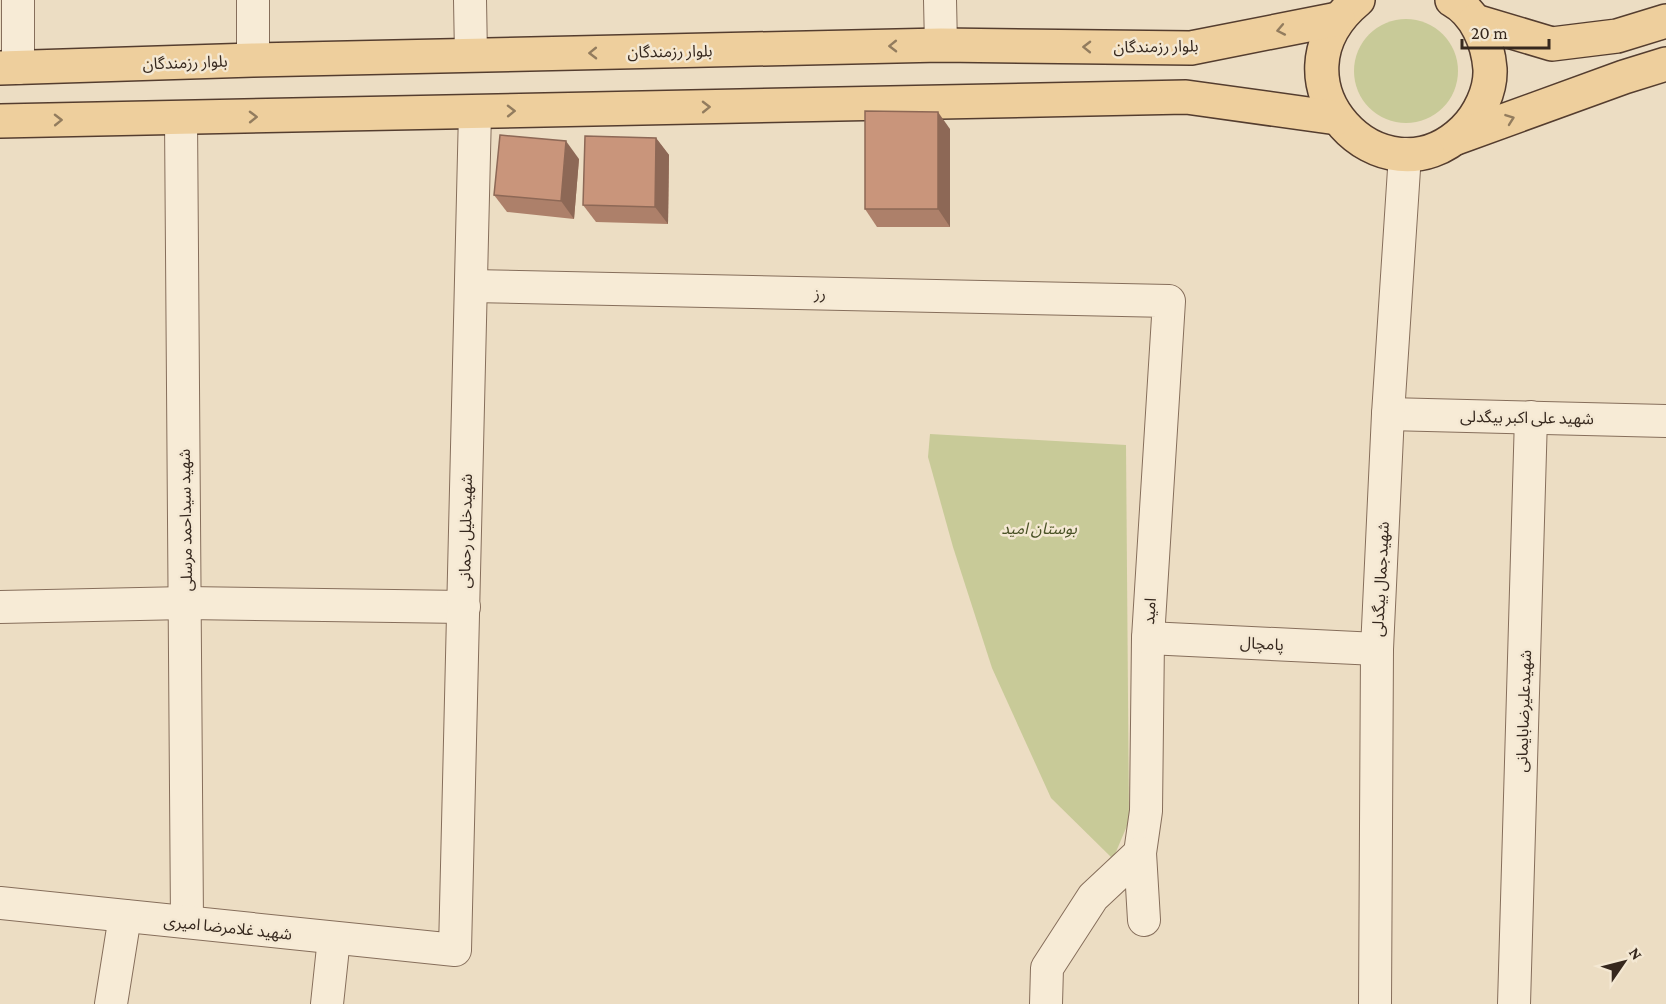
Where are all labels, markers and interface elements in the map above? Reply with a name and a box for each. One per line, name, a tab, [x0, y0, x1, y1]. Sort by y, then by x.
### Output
scale bar	[1462, 12, 1549, 50]
one-way arrow	[1276, 23, 1286, 36]
text: 20 m	[1471, 23, 1508, 43]
street label: بلوار رزمندگان	[1113, 37, 1199, 57]
one-way arrow	[888, 40, 897, 52]
one-way arrow	[1083, 41, 1092, 53]
street label: بلوار رزمندگان	[627, 42, 713, 62]
one-way arrow	[588, 46, 597, 59]
street label: بلوار رزمندگان	[142, 53, 228, 73]
one-way arrow	[702, 101, 711, 113]
one-way arrow	[507, 105, 516, 117]
one-way arrow	[249, 110, 258, 123]
one-way arrow	[54, 114, 63, 126]
one-way arrow	[1503, 114, 1514, 126]
street label: رز	[813, 285, 826, 303]
street label: شهید علی اکبر بیگدلی	[1460, 408, 1594, 428]
street label: شهید سیداحمد مرسلی	[176, 449, 196, 591]
street label: شهیدخلیل رحمانی	[456, 474, 476, 588]
park label: بوستان امید	[1001, 520, 1078, 538]
street label: شهیدجمال بیگدلی	[1369, 521, 1394, 637]
street label: امید	[1140, 597, 1159, 625]
street label: پامچال	[1240, 634, 1284, 655]
street label: شهیدعلیرضابایمانی	[1513, 649, 1535, 773]
street label: شهید غلامرضا امیری	[163, 912, 293, 944]
north arrow	[1594, 932, 1654, 992]
text: N	[1626, 944, 1646, 963]

